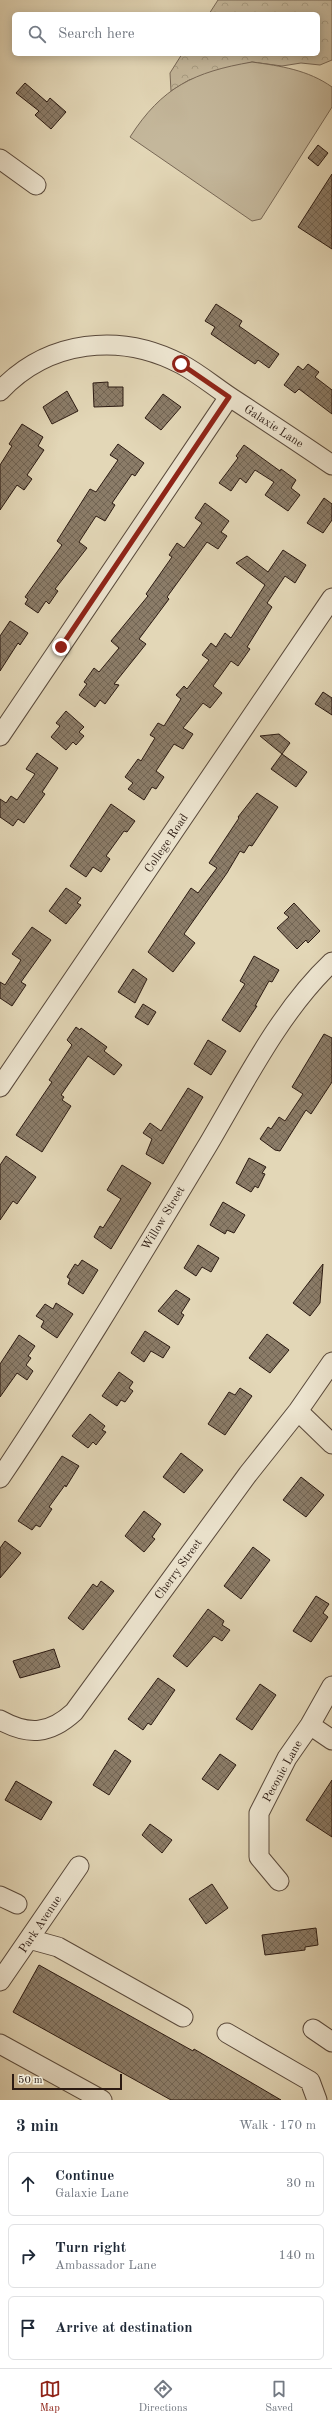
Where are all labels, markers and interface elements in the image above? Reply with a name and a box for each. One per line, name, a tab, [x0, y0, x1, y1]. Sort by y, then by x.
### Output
search box	[12, 12, 320, 56]
icon: search	[26, 23, 48, 45]
text: Search here	[58, 27, 135, 42]
route start	[172, 355, 190, 373]
street label: Galaxie Lane	[242, 403, 306, 451]
route end	[52, 638, 70, 656]
street label: College Road	[143, 812, 191, 875]
street label: Willow Street	[140, 1184, 188, 1253]
street label: Cherry Street	[153, 1537, 205, 1602]
street label: Peconic Lane	[261, 1738, 305, 1804]
street label: Park Avenue	[17, 1893, 65, 1955]
scale bar	[12, 2072, 122, 2091]
text: 50 m	[18, 2075, 43, 2086]
text: 3 min	[16, 2118, 59, 2135]
text: Walk · 170 m	[239, 2119, 316, 2132]
text: Continue	[55, 2169, 114, 2184]
icon: ahead	[17, 2173, 39, 2195]
text: 30 m	[286, 2177, 315, 2190]
text: Galaxie Lane	[55, 2187, 129, 2200]
text: Turn right	[55, 2241, 126, 2256]
icon: right	[17, 2245, 39, 2267]
text: 140 m	[278, 2249, 315, 2262]
text: Ambassador Lane	[55, 2259, 156, 2272]
icon: arrive	[17, 2317, 39, 2339]
text: Arrive at destination	[55, 2321, 193, 2336]
tab: Map	[39, 2378, 61, 2416]
tab: Directions	[139, 2378, 187, 2416]
tab: Saved	[265, 2378, 293, 2416]

